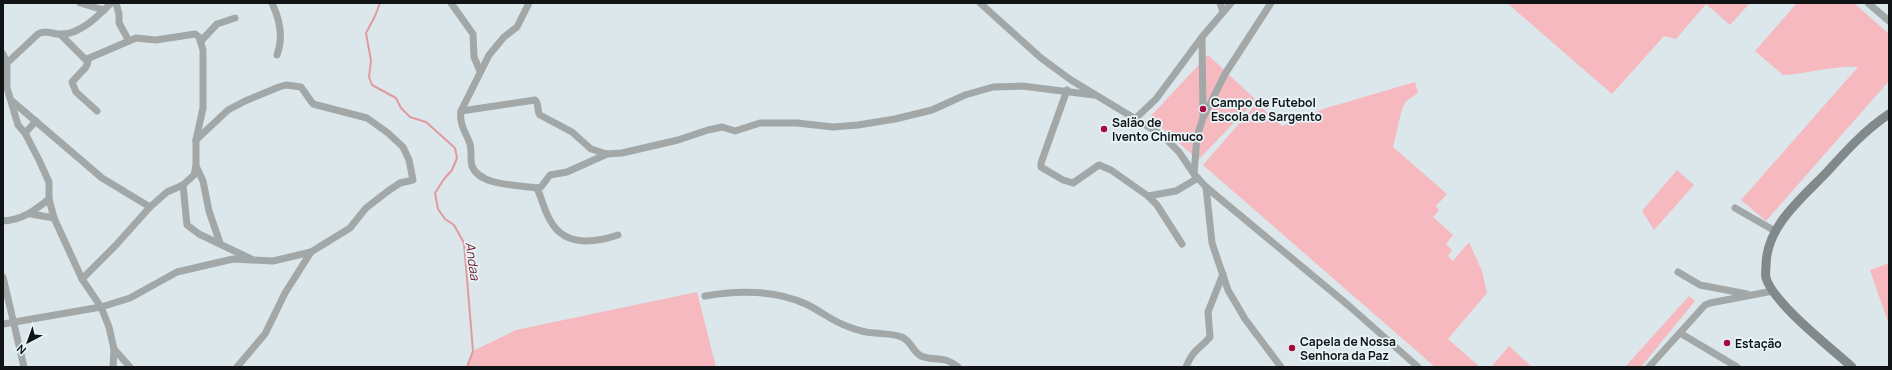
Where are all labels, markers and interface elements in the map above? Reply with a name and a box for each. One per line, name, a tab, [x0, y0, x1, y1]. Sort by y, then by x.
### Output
place label: Campo de Futebol Escola de Sargento	[1211, 94, 1322, 125]
marker: Campo de Futebol Escola de Sargento	[1198, 104, 1208, 114]
place label: Salão de Ivento Chimuco	[1112, 114, 1203, 145]
marker: Salão de Ivento Chimuco	[1099, 124, 1109, 134]
water label: Andaa	[461, 241, 485, 282]
north arrow	[8, 322, 48, 362]
place label: Capela de Nossa Senhora da Paz	[1300, 333, 1396, 364]
place label: Estação	[1735, 335, 1782, 352]
marker: Estação	[1722, 338, 1732, 348]
text: N	[13, 342, 29, 358]
marker: Capela de Nossa Senhora da Paz	[1287, 343, 1297, 353]

